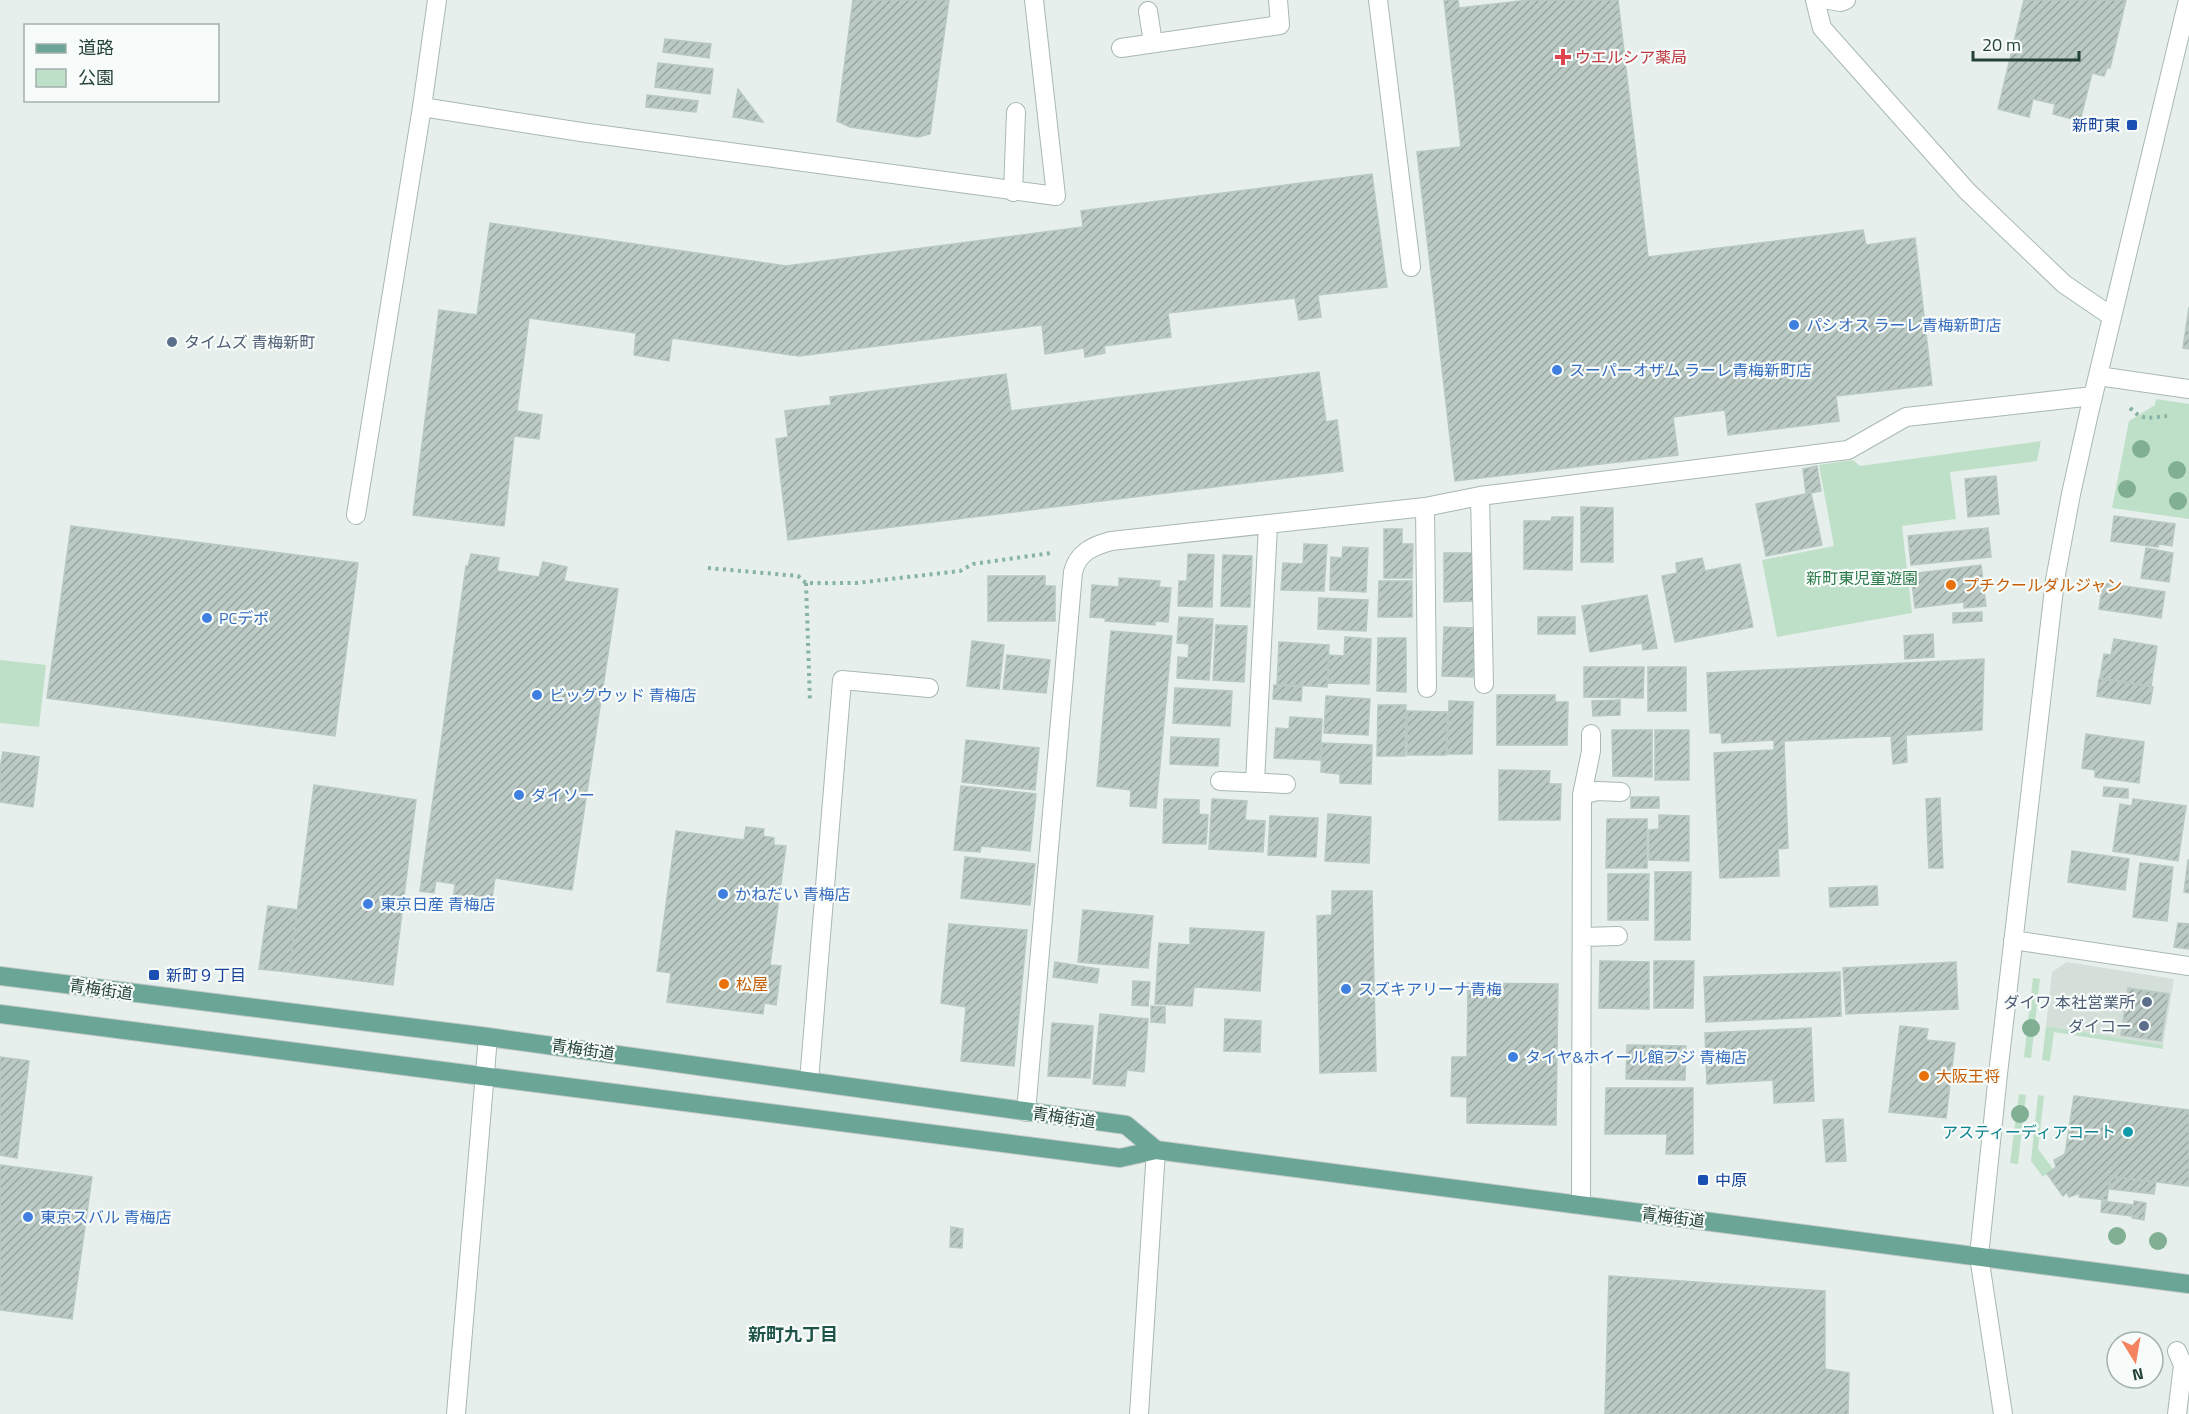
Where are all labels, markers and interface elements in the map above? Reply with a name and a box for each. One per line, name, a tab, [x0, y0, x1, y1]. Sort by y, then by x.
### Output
legend	[24, 24, 219, 102]
scale bar	[1973, 24, 2080, 62]
text: 20 m	[1982, 31, 2021, 58]
text: 道路	[78, 34, 114, 61]
place label: ウエルシア薬局	[1575, 45, 1687, 69]
marker: ウエルシア薬局	[1556, 50, 1570, 64]
text: 公園	[78, 64, 114, 91]
place label: 新町東	[2072, 113, 2120, 137]
marker: 新町東	[2125, 118, 2139, 132]
place label: パシオス ラーレ青梅新町店	[1806, 313, 2002, 337]
marker: パシオス ラーレ青梅新町店	[1787, 318, 1801, 332]
place label: タイムズ 青梅新町	[184, 330, 315, 354]
marker: タイムズ 青梅新町	[165, 335, 179, 349]
place label: スーパーオザム ラーレ青梅新町店	[1569, 358, 1812, 382]
marker: スーパーオザム ラーレ青梅新町店	[1550, 363, 1564, 377]
park label: 新町東児童遊園	[1806, 566, 1918, 590]
place label: プチクールダルジャン	[1963, 573, 2122, 597]
marker: プチクールダルジャン	[1944, 578, 1958, 592]
place label: PCデポ	[219, 606, 269, 630]
marker: PCデポ	[200, 611, 214, 625]
place label: ビッグウッド 青梅店	[549, 683, 697, 707]
marker: ビッグウッド 青梅店	[530, 688, 544, 702]
place label: ダイソー	[531, 783, 595, 807]
marker: ダイソー	[512, 788, 526, 802]
place label: かねだい 青梅店	[735, 882, 851, 906]
marker: かねだい 青梅店	[716, 887, 730, 901]
place label: 東京日産 青梅店	[380, 892, 496, 916]
marker: 東京日産 青梅店	[361, 897, 375, 911]
place label: 新町９丁目	[166, 963, 246, 987]
marker: 新町９丁目	[147, 968, 161, 982]
place label: 松屋	[736, 972, 768, 996]
street label: 青梅街道	[68, 973, 134, 1005]
marker: 松屋	[717, 977, 731, 991]
place label: スズキアリーナ青梅	[1358, 977, 1502, 1001]
marker: スズキアリーナ青梅	[1339, 982, 1353, 996]
place label: ダイワ 本社営業所	[2003, 990, 2135, 1014]
marker: ダイワ 本社営業所	[2140, 995, 2154, 1009]
place label: ダイコー	[2068, 1014, 2132, 1038]
marker: ダイコー	[2137, 1019, 2151, 1033]
street label: 青梅街道	[550, 1033, 616, 1065]
place label: タイヤ&ホイール館フジ 青梅店	[1525, 1045, 1747, 1069]
marker: タイヤ&ホイール館フジ 青梅店	[1506, 1050, 1520, 1064]
place label: 大阪王将	[1936, 1064, 2000, 1088]
marker: 大阪王将	[1917, 1069, 1931, 1083]
street label: 青梅街道	[1031, 1101, 1097, 1133]
place label: アスティーディアコート	[1942, 1120, 2116, 1144]
marker: アスティーディアコート	[2121, 1125, 2135, 1139]
place label: 中原	[1715, 1168, 1747, 1192]
marker: 中原	[1696, 1173, 1710, 1187]
street label: 青梅街道	[1640, 1201, 1706, 1233]
place label: 東京スバル 青梅店	[40, 1205, 172, 1229]
marker: 東京スバル 青梅店	[21, 1210, 35, 1224]
district label: 新町九丁目	[748, 1321, 838, 1348]
north arrow	[2105, 1330, 2165, 1390]
text: N	[2130, 1362, 2146, 1388]

